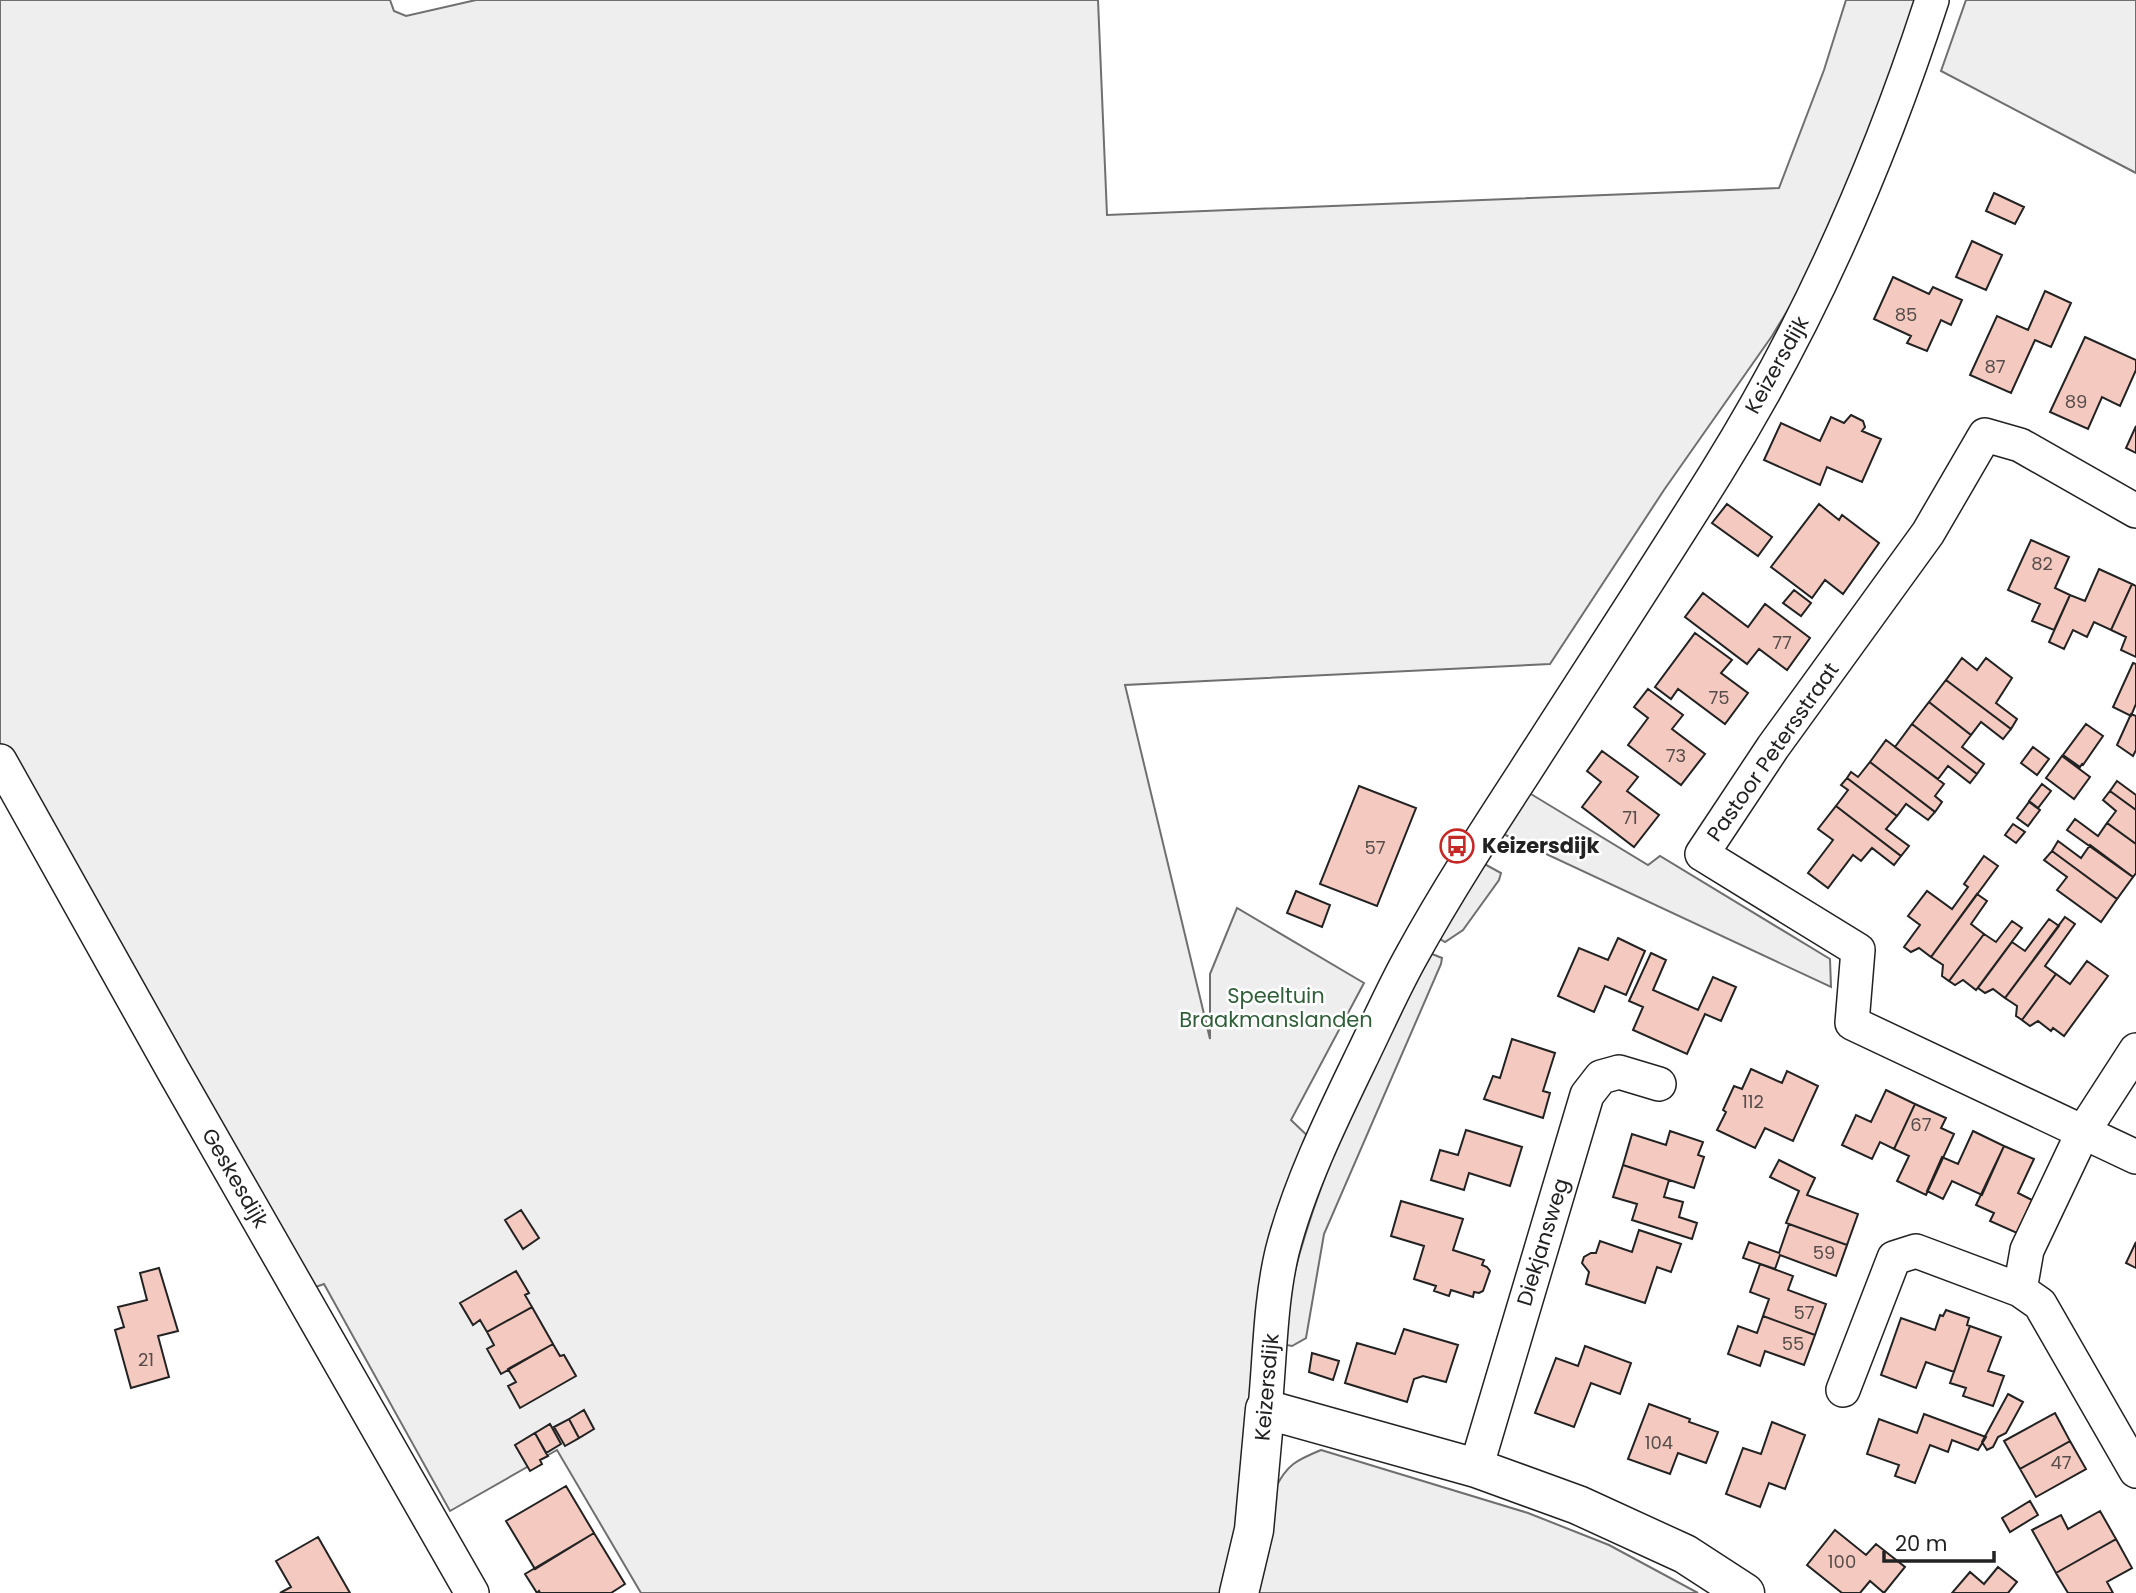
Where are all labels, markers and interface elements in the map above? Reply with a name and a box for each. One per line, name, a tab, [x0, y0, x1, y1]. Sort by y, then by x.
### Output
house number: 85	[1895, 302, 1917, 327]
street label: Keizersdijk	[1738, 311, 1815, 419]
house number: 87	[1984, 354, 2006, 379]
house number: 89	[2065, 389, 2087, 414]
house number: 82	[2031, 551, 2053, 576]
house number: 77	[1772, 630, 1792, 655]
street label: Pastoor Petersstraat	[1700, 656, 1845, 847]
house number: 75	[1708, 685, 1730, 710]
house number: 73	[1666, 743, 1686, 768]
house number: 71	[1622, 805, 1638, 830]
bus stop icon: Keizersdijk	[1438, 827, 1476, 865]
place label: Keizersdijk	[1482, 831, 1599, 860]
house number: 57	[1364, 835, 1386, 860]
park label: Speeltuin Braakmanslanden	[1179, 981, 1373, 1034]
house number: 112	[1742, 1089, 1764, 1114]
house number: 67	[1910, 1112, 1932, 1137]
street label: Geskesdijk	[195, 1123, 276, 1233]
street label: Diekjansweg	[1509, 1174, 1576, 1309]
house number: 59	[1813, 1240, 1835, 1265]
house number: 57	[1793, 1300, 1815, 1325]
house number: 55	[1782, 1331, 1804, 1356]
street label: Keizersdijk	[1247, 1332, 1286, 1442]
house number: 21	[138, 1347, 154, 1372]
house number: 104	[1645, 1430, 1673, 1455]
house number: 47	[2050, 1450, 2072, 1475]
scale bar	[1884, 1520, 1994, 1564]
text: 20 m	[1895, 1529, 1948, 1558]
house number: 100	[1828, 1549, 1856, 1574]

